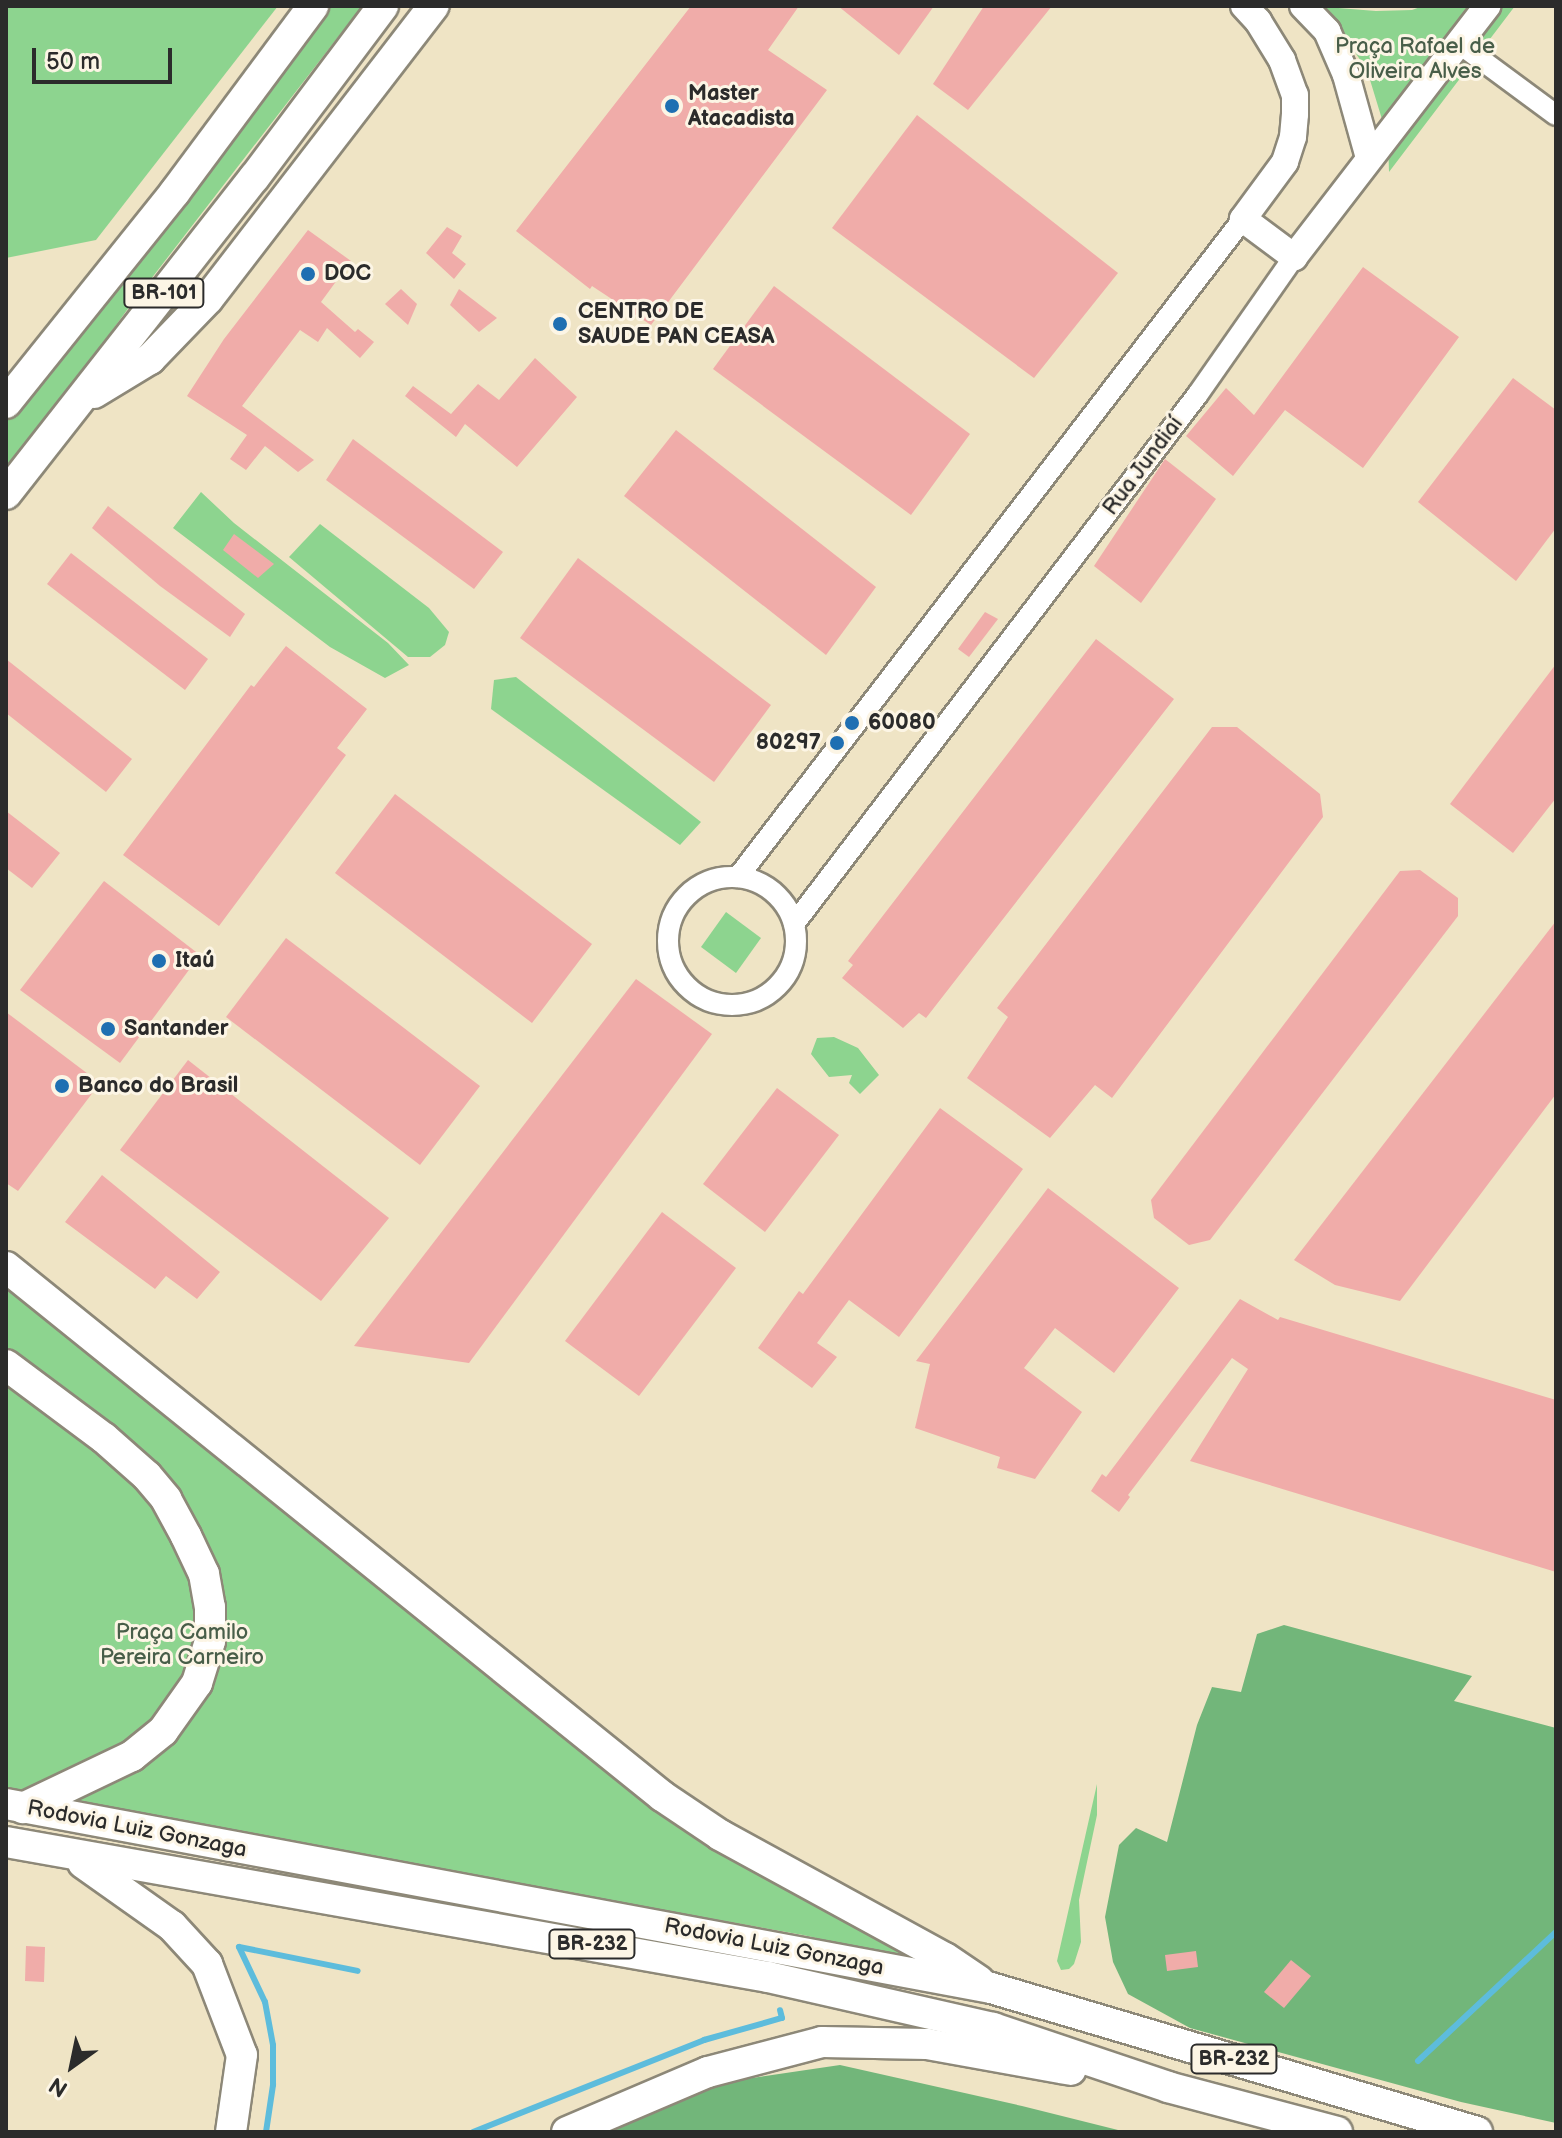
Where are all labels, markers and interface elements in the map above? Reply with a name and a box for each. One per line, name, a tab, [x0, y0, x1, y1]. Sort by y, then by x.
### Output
scale bar	[36, 32, 176, 82]
park label: Praça Rafael de Oliveira Alves	[1335, 33, 1495, 84]
text: 50 m	[46, 47, 100, 76]
place label: Master Atacadista	[688, 80, 795, 132]
marker: Master Atacadista	[663, 97, 681, 115]
place label: DOC	[324, 261, 371, 287]
marker: DOC	[299, 265, 317, 283]
road number: BR-101	[122, 277, 206, 309]
place label: CENTRO DE SAUDE PAN CEASA	[578, 298, 774, 350]
marker: CENTRO DE SAUDE PAN CEASA	[549, 313, 571, 335]
street label: Rua Jundiaí	[1097, 411, 1189, 521]
place label: 60080	[868, 710, 936, 736]
marker: 60080	[843, 714, 861, 732]
place label: 80297	[756, 730, 821, 756]
marker: 80297	[828, 734, 846, 752]
place label: Itaú	[175, 948, 214, 974]
marker: Itaú	[150, 952, 168, 970]
place label: Santander	[124, 1016, 228, 1042]
marker: Santander	[99, 1020, 117, 1038]
place label: Banco do Brasil	[78, 1073, 238, 1099]
marker: Banco do Brasil	[53, 1077, 71, 1095]
park label: Praça Camilo Pereira Carneiro	[100, 1619, 264, 1670]
street label: Rodovia Luiz Gonzaga	[25, 1795, 249, 1863]
street label: Rodovia Luiz Gonzaga	[662, 1913, 886, 1981]
road number: BR-232	[548, 1928, 636, 1960]
north arrow	[32, 2026, 112, 2106]
road number: BR-232	[1190, 2043, 1278, 2075]
text: N	[44, 2071, 73, 2102]

